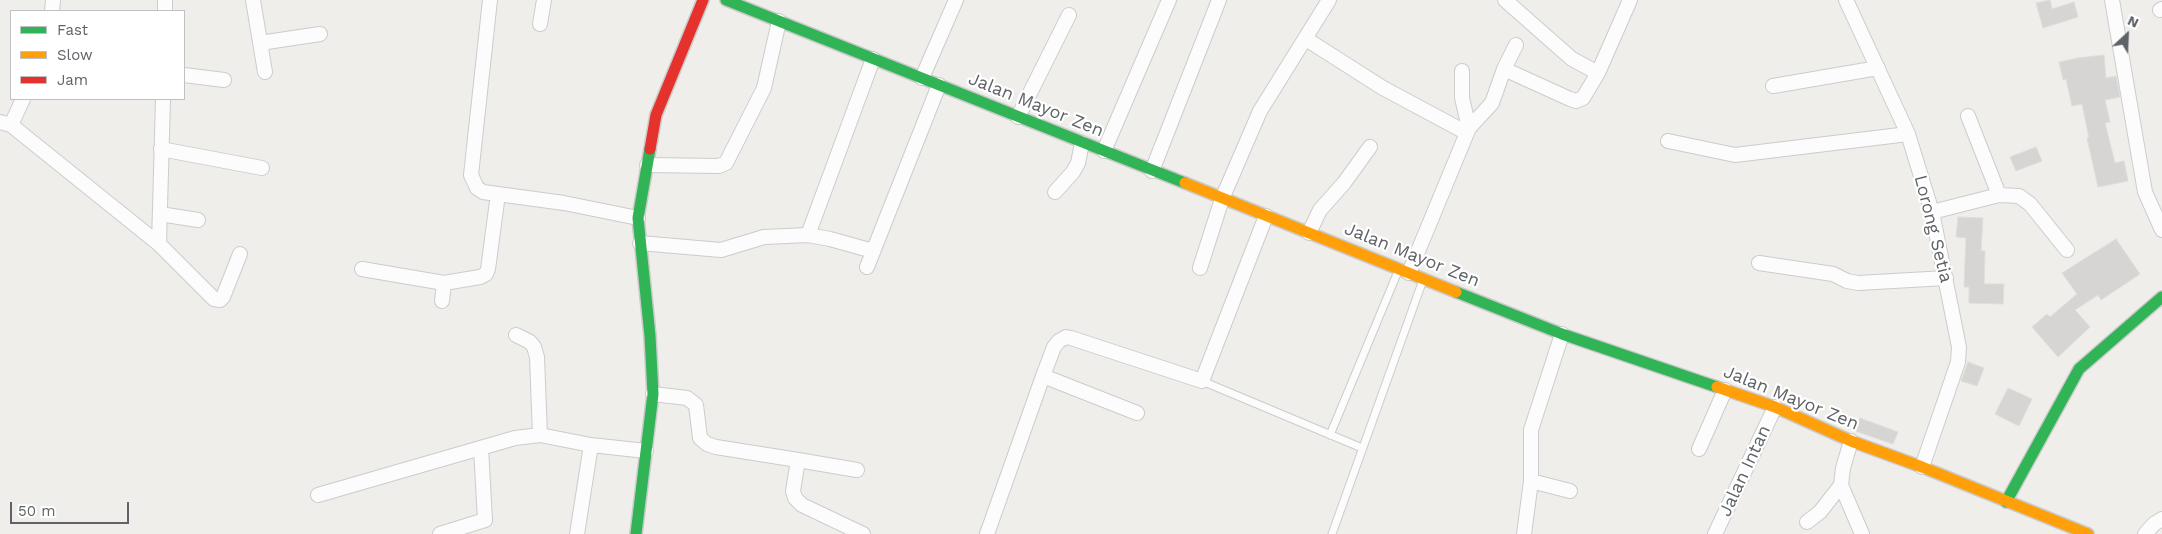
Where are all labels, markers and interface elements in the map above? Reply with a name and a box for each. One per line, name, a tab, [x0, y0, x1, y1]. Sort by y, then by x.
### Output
legend	[10, 10, 185, 100]
north arrow	[2102, 10, 2152, 60]
text: N	[2125, 12, 2141, 31]
text: Fast	[57, 21, 88, 39]
text: Slow	[57, 46, 93, 64]
street label: Jalan Mayor Zen	[965, 68, 1107, 142]
text: Jam	[57, 71, 88, 89]
street label: Lorong Setia	[1909, 173, 1957, 285]
street label: Jalan Mayor Zen	[1341, 218, 1483, 292]
street label: Jalan Mayor Zen	[1720, 361, 1862, 435]
street label: Jalan Intan	[1714, 422, 1776, 520]
scale bar	[12, 492, 131, 524]
text: 50 m	[18, 502, 55, 520]

